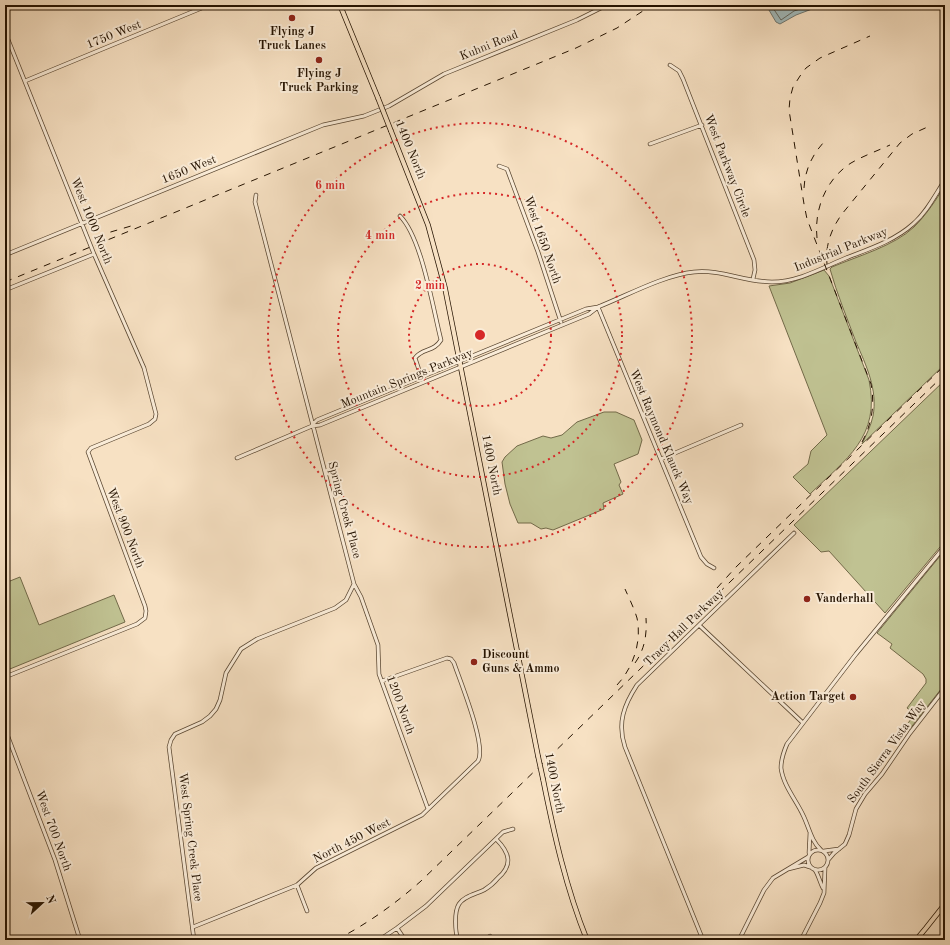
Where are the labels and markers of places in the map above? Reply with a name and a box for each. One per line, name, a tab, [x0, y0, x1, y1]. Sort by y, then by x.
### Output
marker: Flying J Truck Lanes	[287, 13, 297, 23]
place label: Flying J Truck Lanes	[258, 26, 326, 52]
marker: Flying J Truck Parking	[314, 55, 324, 65]
place label: Flying J Truck Parking	[280, 68, 359, 94]
centre of rings	[473, 328, 487, 342]
place label: Vanderhall	[815, 593, 874, 605]
marker: Vanderhall	[802, 594, 812, 604]
place label: Discount Guns & Ammo	[482, 649, 560, 675]
marker: Discount Guns & Ammo	[469, 657, 479, 667]
place label: Action Target	[771, 691, 846, 703]
marker: Action Target	[848, 692, 858, 702]

